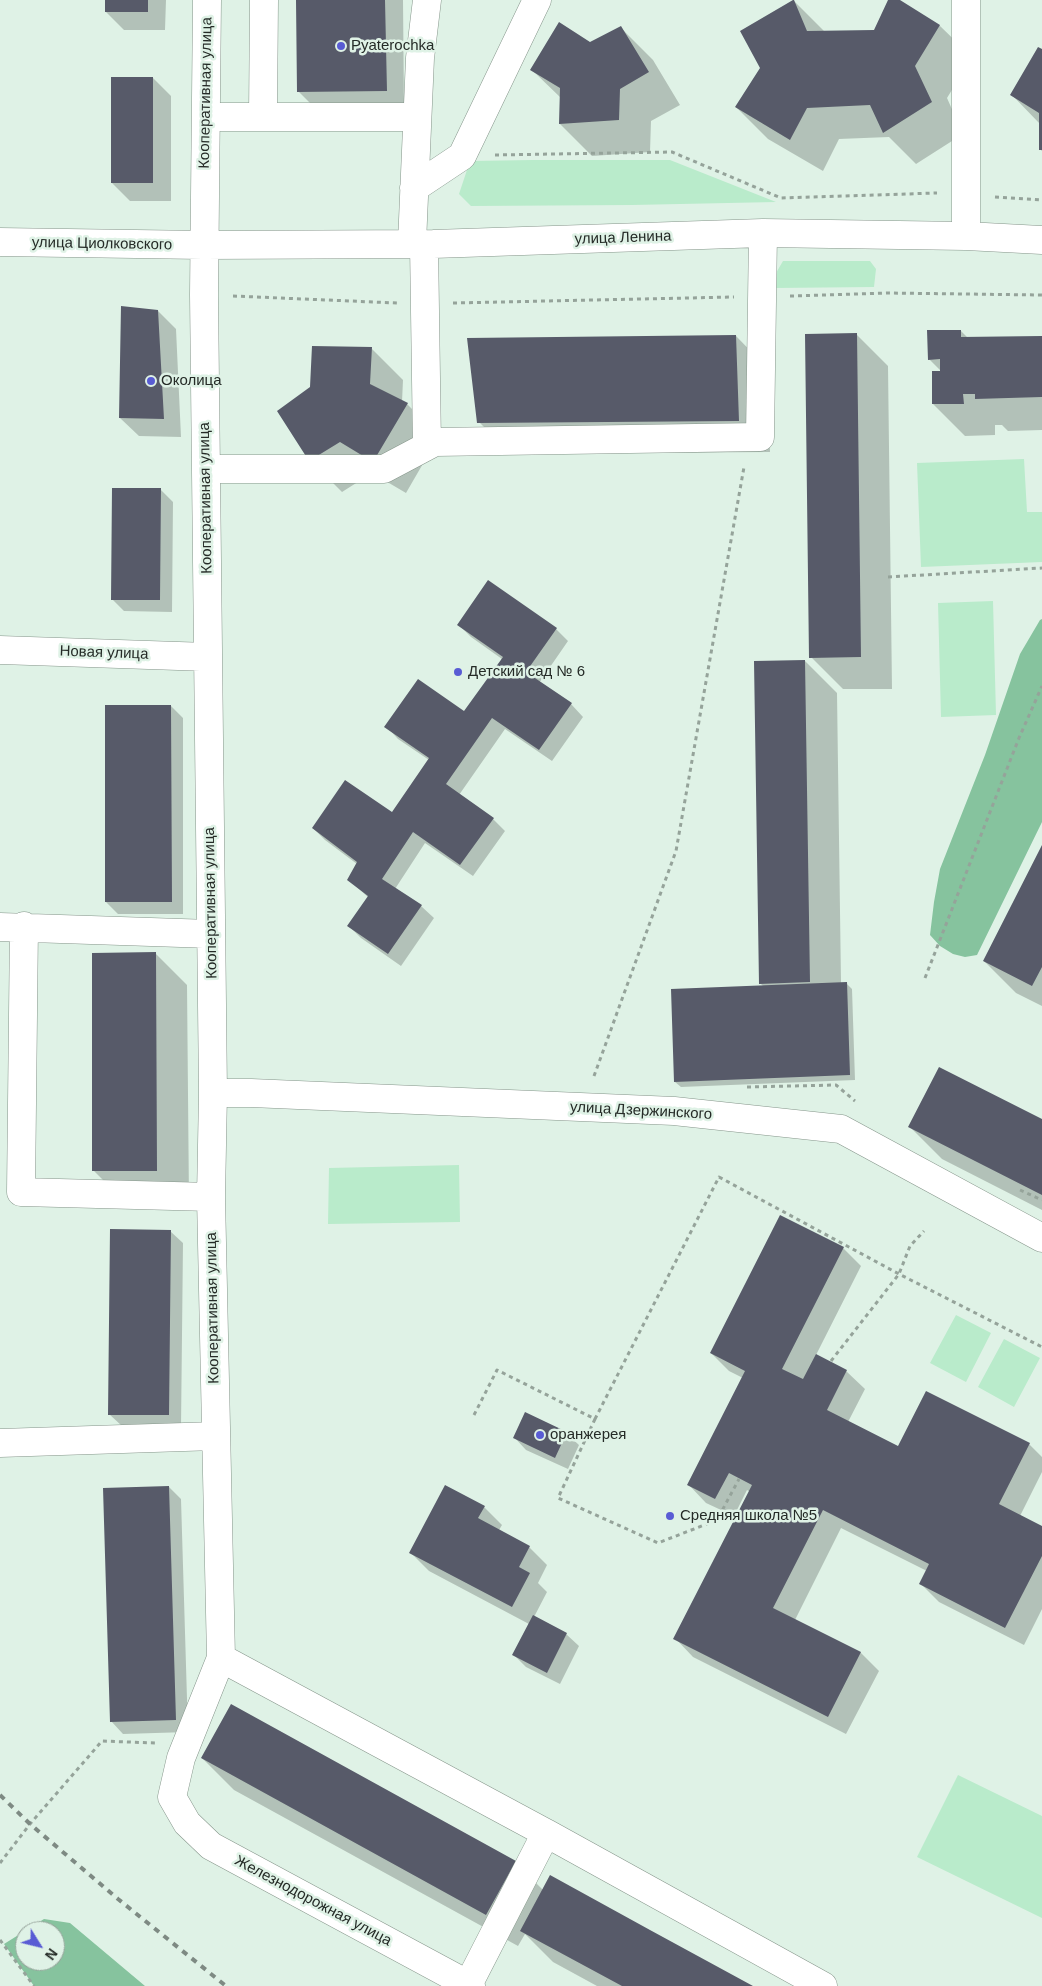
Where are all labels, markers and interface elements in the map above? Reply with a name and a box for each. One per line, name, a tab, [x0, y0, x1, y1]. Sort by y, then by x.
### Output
street label: Кооперативная улица	[196, 17, 216, 169]
place label: Pyaterochka	[351, 37, 434, 55]
marker: Pyaterochka	[335, 40, 347, 52]
street label: улица Ленина	[574, 227, 672, 249]
street label: улица Циолковского	[32, 234, 172, 254]
place label: Околица	[161, 372, 221, 390]
marker: Околица	[145, 375, 157, 387]
street label: Кооперативная улица	[196, 422, 216, 574]
street label: Новая улица	[59, 642, 149, 664]
place label: Детский сад № 6	[468, 663, 585, 681]
marker: Детский сад № 6	[452, 666, 464, 678]
street label: Кооперативная улица	[201, 827, 221, 979]
street label: улица Дзержинского	[570, 1098, 712, 1124]
street label: Кооперативная улица	[203, 1232, 223, 1384]
place label: оранжерея	[550, 1426, 626, 1444]
marker: оранжерея	[534, 1429, 546, 1441]
place label: Средняя школа №5	[680, 1507, 817, 1525]
marker: Средняя школа №5	[664, 1510, 676, 1522]
street label: Железнодорожная улица	[231, 1852, 395, 1950]
north arrow	[15, 1921, 65, 1971]
text: N	[42, 1945, 61, 1963]

